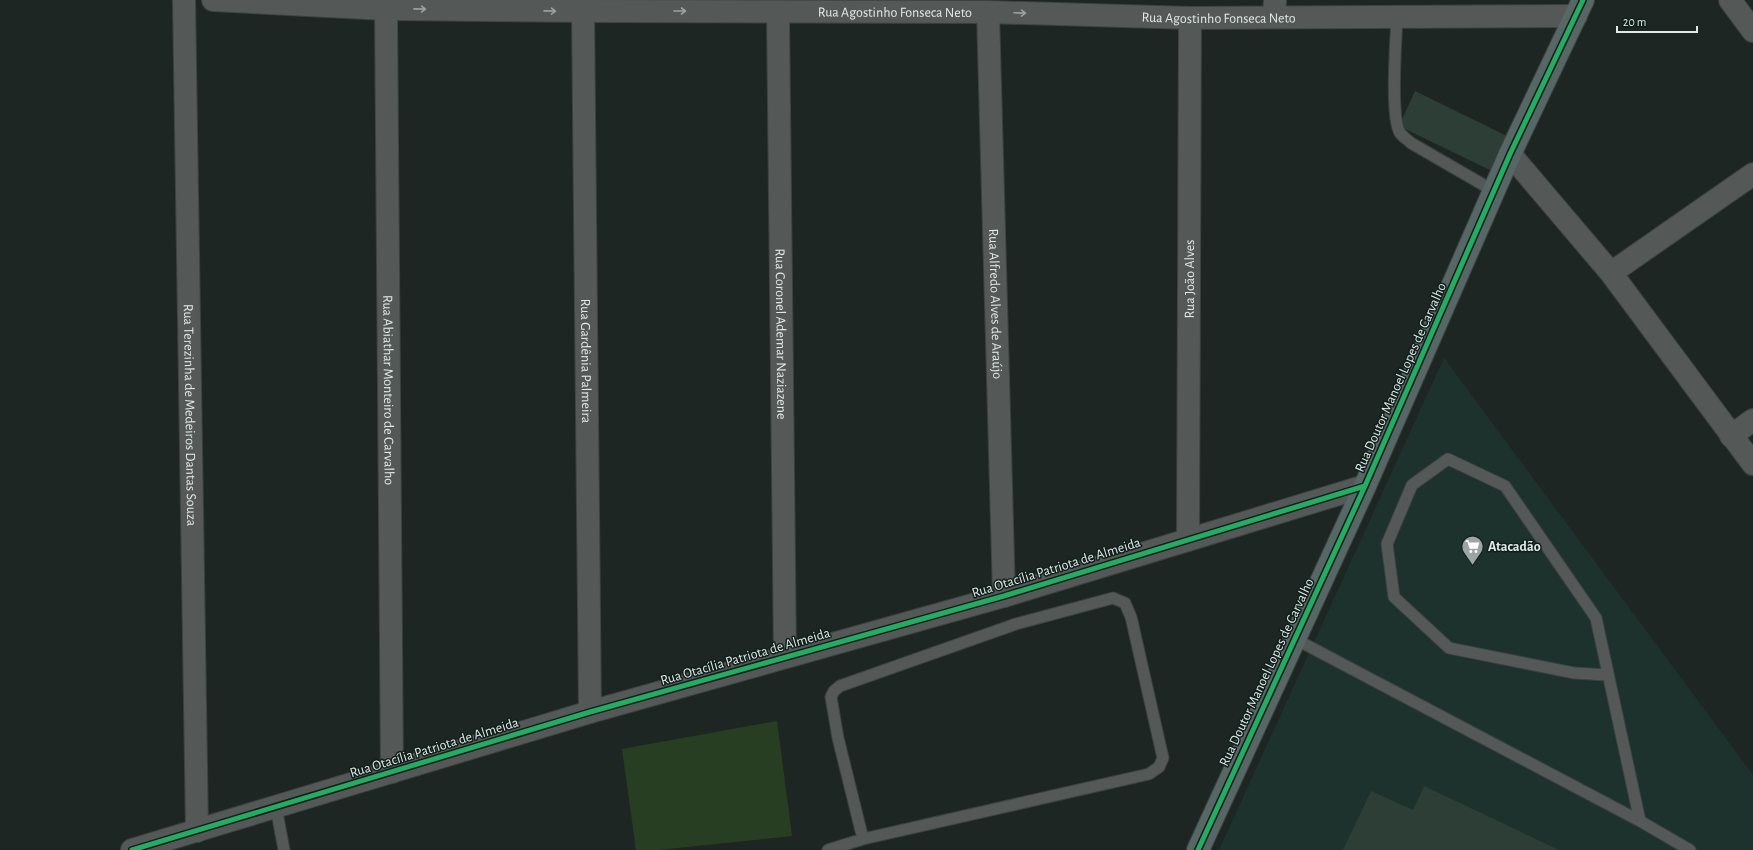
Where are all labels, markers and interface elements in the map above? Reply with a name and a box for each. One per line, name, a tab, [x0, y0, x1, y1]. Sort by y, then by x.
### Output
one-way arrow	[413, 5, 426, 13]
street label: Rua Agostinho Fonseca Neto	[818, 6, 972, 20]
one-way arrow	[543, 7, 556, 15]
one-way arrow	[673, 8, 686, 15]
scale bar	[1617, 8, 1697, 34]
one-way arrow	[1013, 9, 1026, 16]
street label: Rua Agostinho Fonseca Neto	[1141, 11, 1296, 26]
text: 20 m	[1623, 16, 1646, 28]
street label: Rua Alfredo Alves de Araújo	[986, 228, 1004, 379]
street label: Rua João Alves	[1183, 240, 1197, 319]
street label: Rua Coronel Ademar Naziazene	[773, 248, 788, 420]
street label: Rua Doutor Manoel Lopes de Carvalho	[1353, 281, 1449, 474]
street label: Rua Abiathar Monteiro de Carvalho	[380, 295, 396, 485]
street label: Rua Gardênia Palmeira	[578, 299, 593, 424]
street label: Rua Terezinha de Medeiros Dantas Souza	[181, 304, 198, 527]
supermarket icon: Atacadão	[1460, 533, 1486, 566]
street label: Rua Otacília Patriota de Almeida	[970, 535, 1143, 600]
place label: Atacadão	[1488, 540, 1541, 554]
street label: Rua Doutor Manoel Lopes de Carvalho	[1217, 576, 1317, 769]
street label: Rua Otacília Patriota de Almeida	[659, 626, 832, 688]
street label: Rua Otacília Patriota de Almeida	[348, 715, 521, 780]

